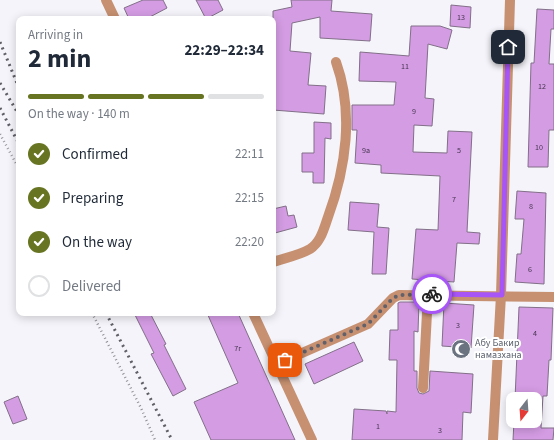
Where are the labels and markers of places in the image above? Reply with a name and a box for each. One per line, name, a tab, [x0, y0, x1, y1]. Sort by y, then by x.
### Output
pin	[491, 30, 525, 64]
place label: Абу Бакир намазхана	[475, 336, 522, 362]
mosque icon: Абу Бакир намазхана	[450, 338, 472, 360]
pin	[268, 343, 302, 377]

